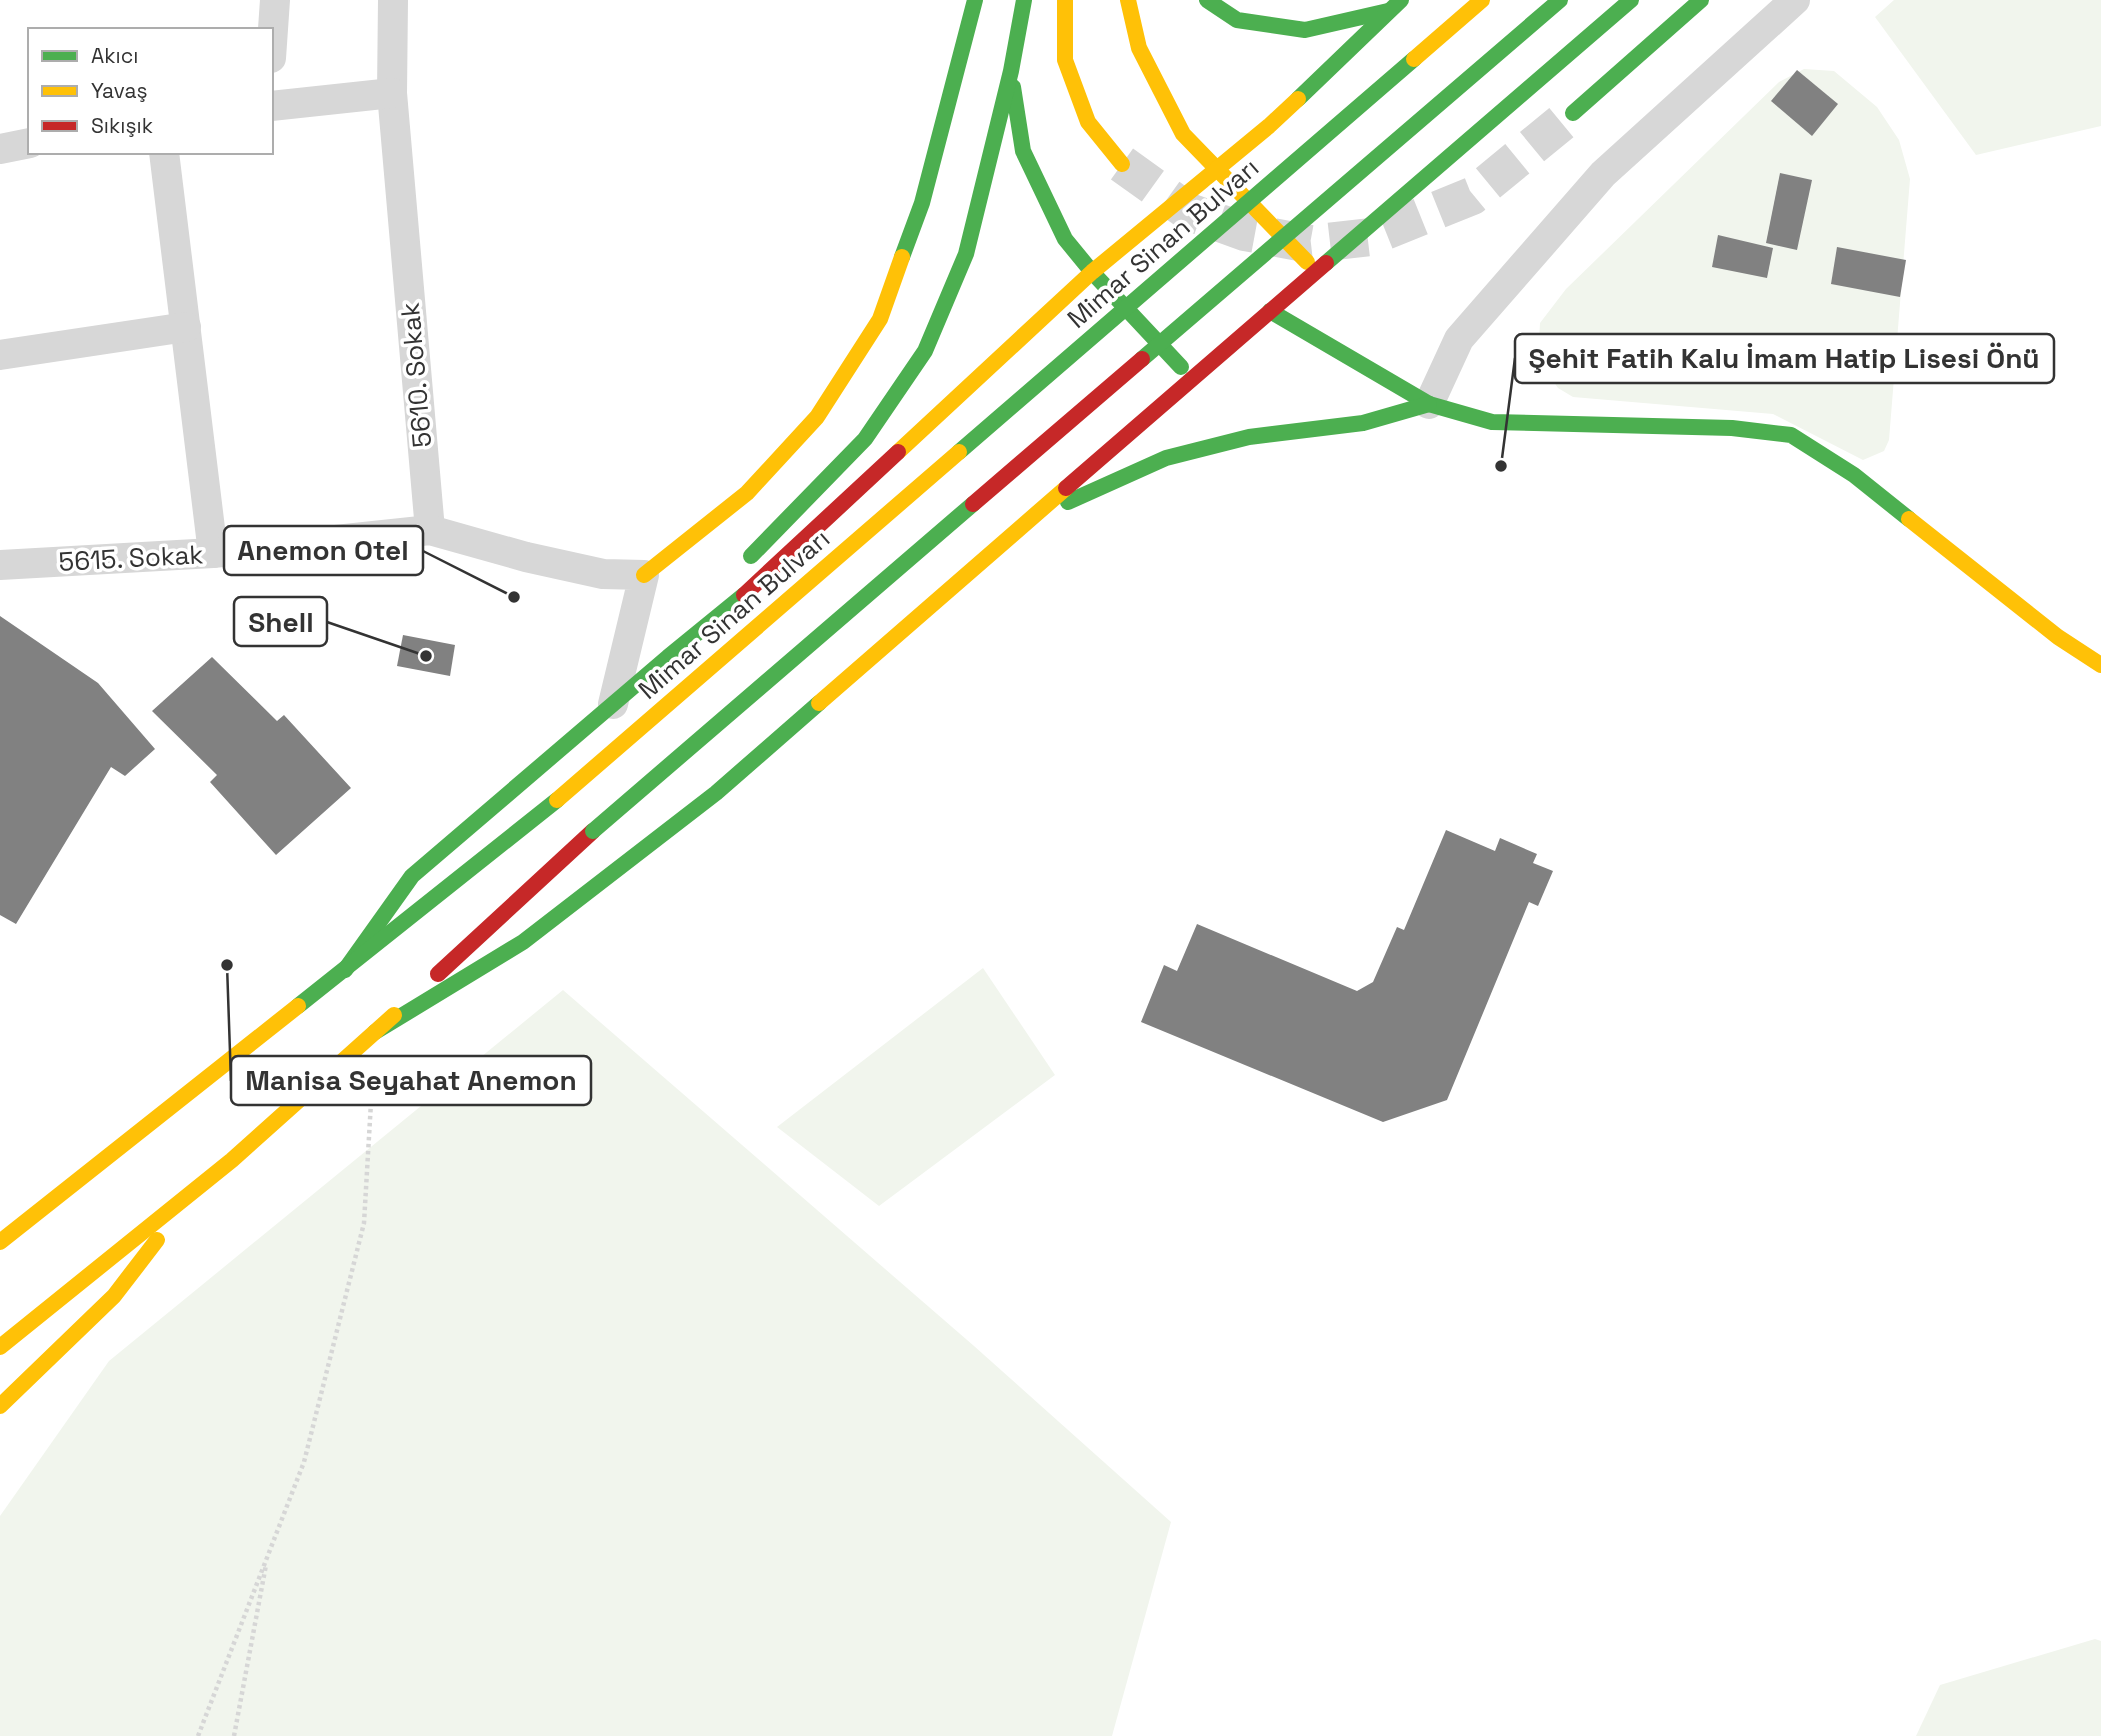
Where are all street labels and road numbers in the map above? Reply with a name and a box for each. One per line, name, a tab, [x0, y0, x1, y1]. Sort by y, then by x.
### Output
street label: Mimar Sinan Bulvarı	[1060, 151, 1266, 335]
street label: 5610. Sokak	[393, 301, 439, 449]
street label: Mimar Sinan Bulvarı	[631, 522, 837, 706]
street label: 5615. Sokak	[58, 537, 204, 579]

